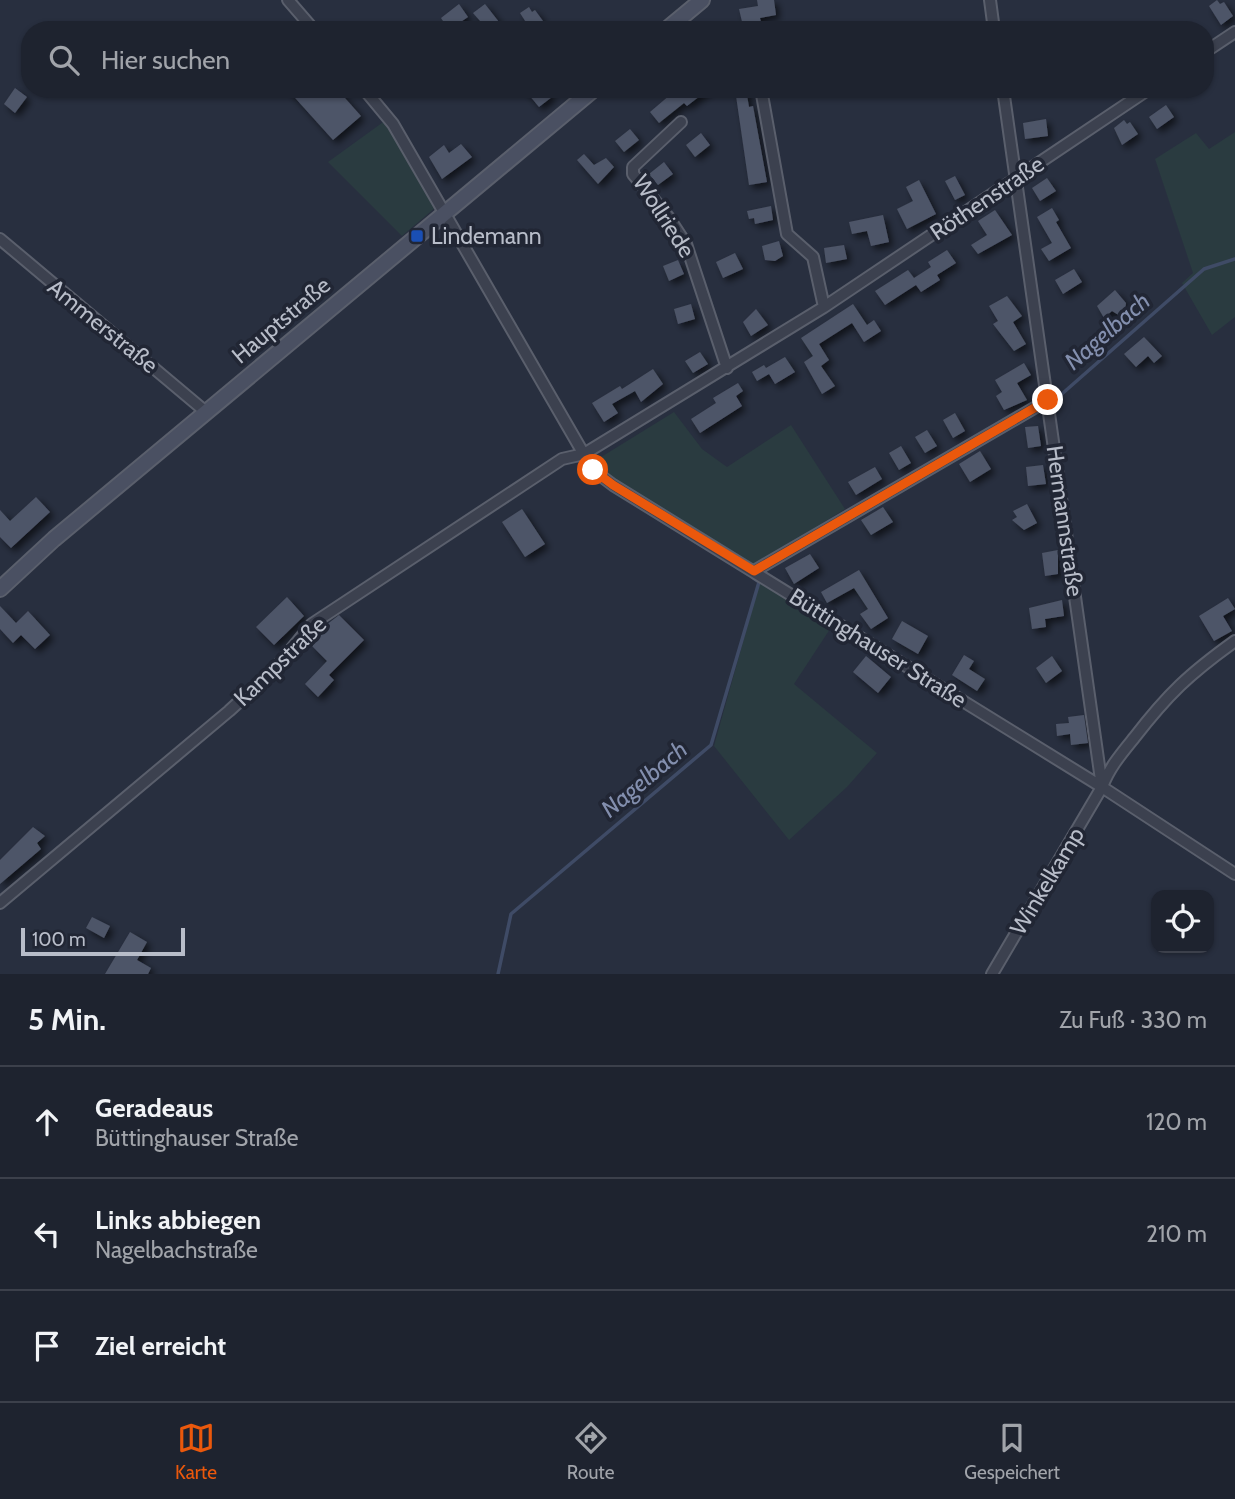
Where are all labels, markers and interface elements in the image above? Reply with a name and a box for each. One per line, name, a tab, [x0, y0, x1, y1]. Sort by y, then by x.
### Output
search box	[21, 21, 1214, 98]
icon: search	[45, 41, 83, 79]
text: Hier suchen	[101, 44, 230, 76]
street label: Röthenstraße	[925, 150, 1049, 246]
street label: Wollriede	[627, 169, 701, 263]
place label: Lindemann	[431, 222, 542, 250]
marker: Lindemann	[409, 228, 425, 244]
street label: Hauptstraße	[226, 271, 336, 369]
street label: Ammerstraße	[42, 273, 164, 379]
water label: Nagelbach	[1058, 286, 1156, 376]
route end	[1032, 384, 1063, 415]
street label: Hermannstraße	[1041, 444, 1089, 599]
route start	[577, 454, 608, 485]
street label: Büttinghauser Straße	[784, 582, 972, 714]
street label: Kampstraße	[228, 610, 332, 712]
water label: Nagelbach	[595, 735, 693, 823]
street label: Winkelkamp	[1004, 822, 1090, 940]
map controls	[1151, 890, 1214, 953]
button: locate	[1151, 890, 1214, 953]
scale bar	[21, 925, 186, 957]
text: 100 m	[32, 928, 86, 951]
text: 5 Min.	[28, 1001, 106, 1038]
text: Zu Fuß · 330 m	[1059, 1006, 1207, 1034]
text: Geradeaus	[95, 1092, 213, 1124]
icon: ahead	[28, 1103, 66, 1141]
text: 120 m	[1146, 1108, 1207, 1136]
text: Büttinghauser Straße	[95, 1124, 299, 1152]
text: Links abbiegen	[95, 1204, 261, 1236]
icon: left	[28, 1215, 66, 1253]
text: 210 m	[1146, 1220, 1207, 1248]
text: Nagelbachstraße	[95, 1236, 258, 1264]
icon: arrive	[28, 1327, 66, 1365]
text: Ziel erreicht	[95, 1330, 226, 1362]
tab: Karte	[175, 1419, 217, 1484]
tab: Route	[567, 1419, 614, 1484]
tab: Gespeichert	[964, 1419, 1060, 1484]

